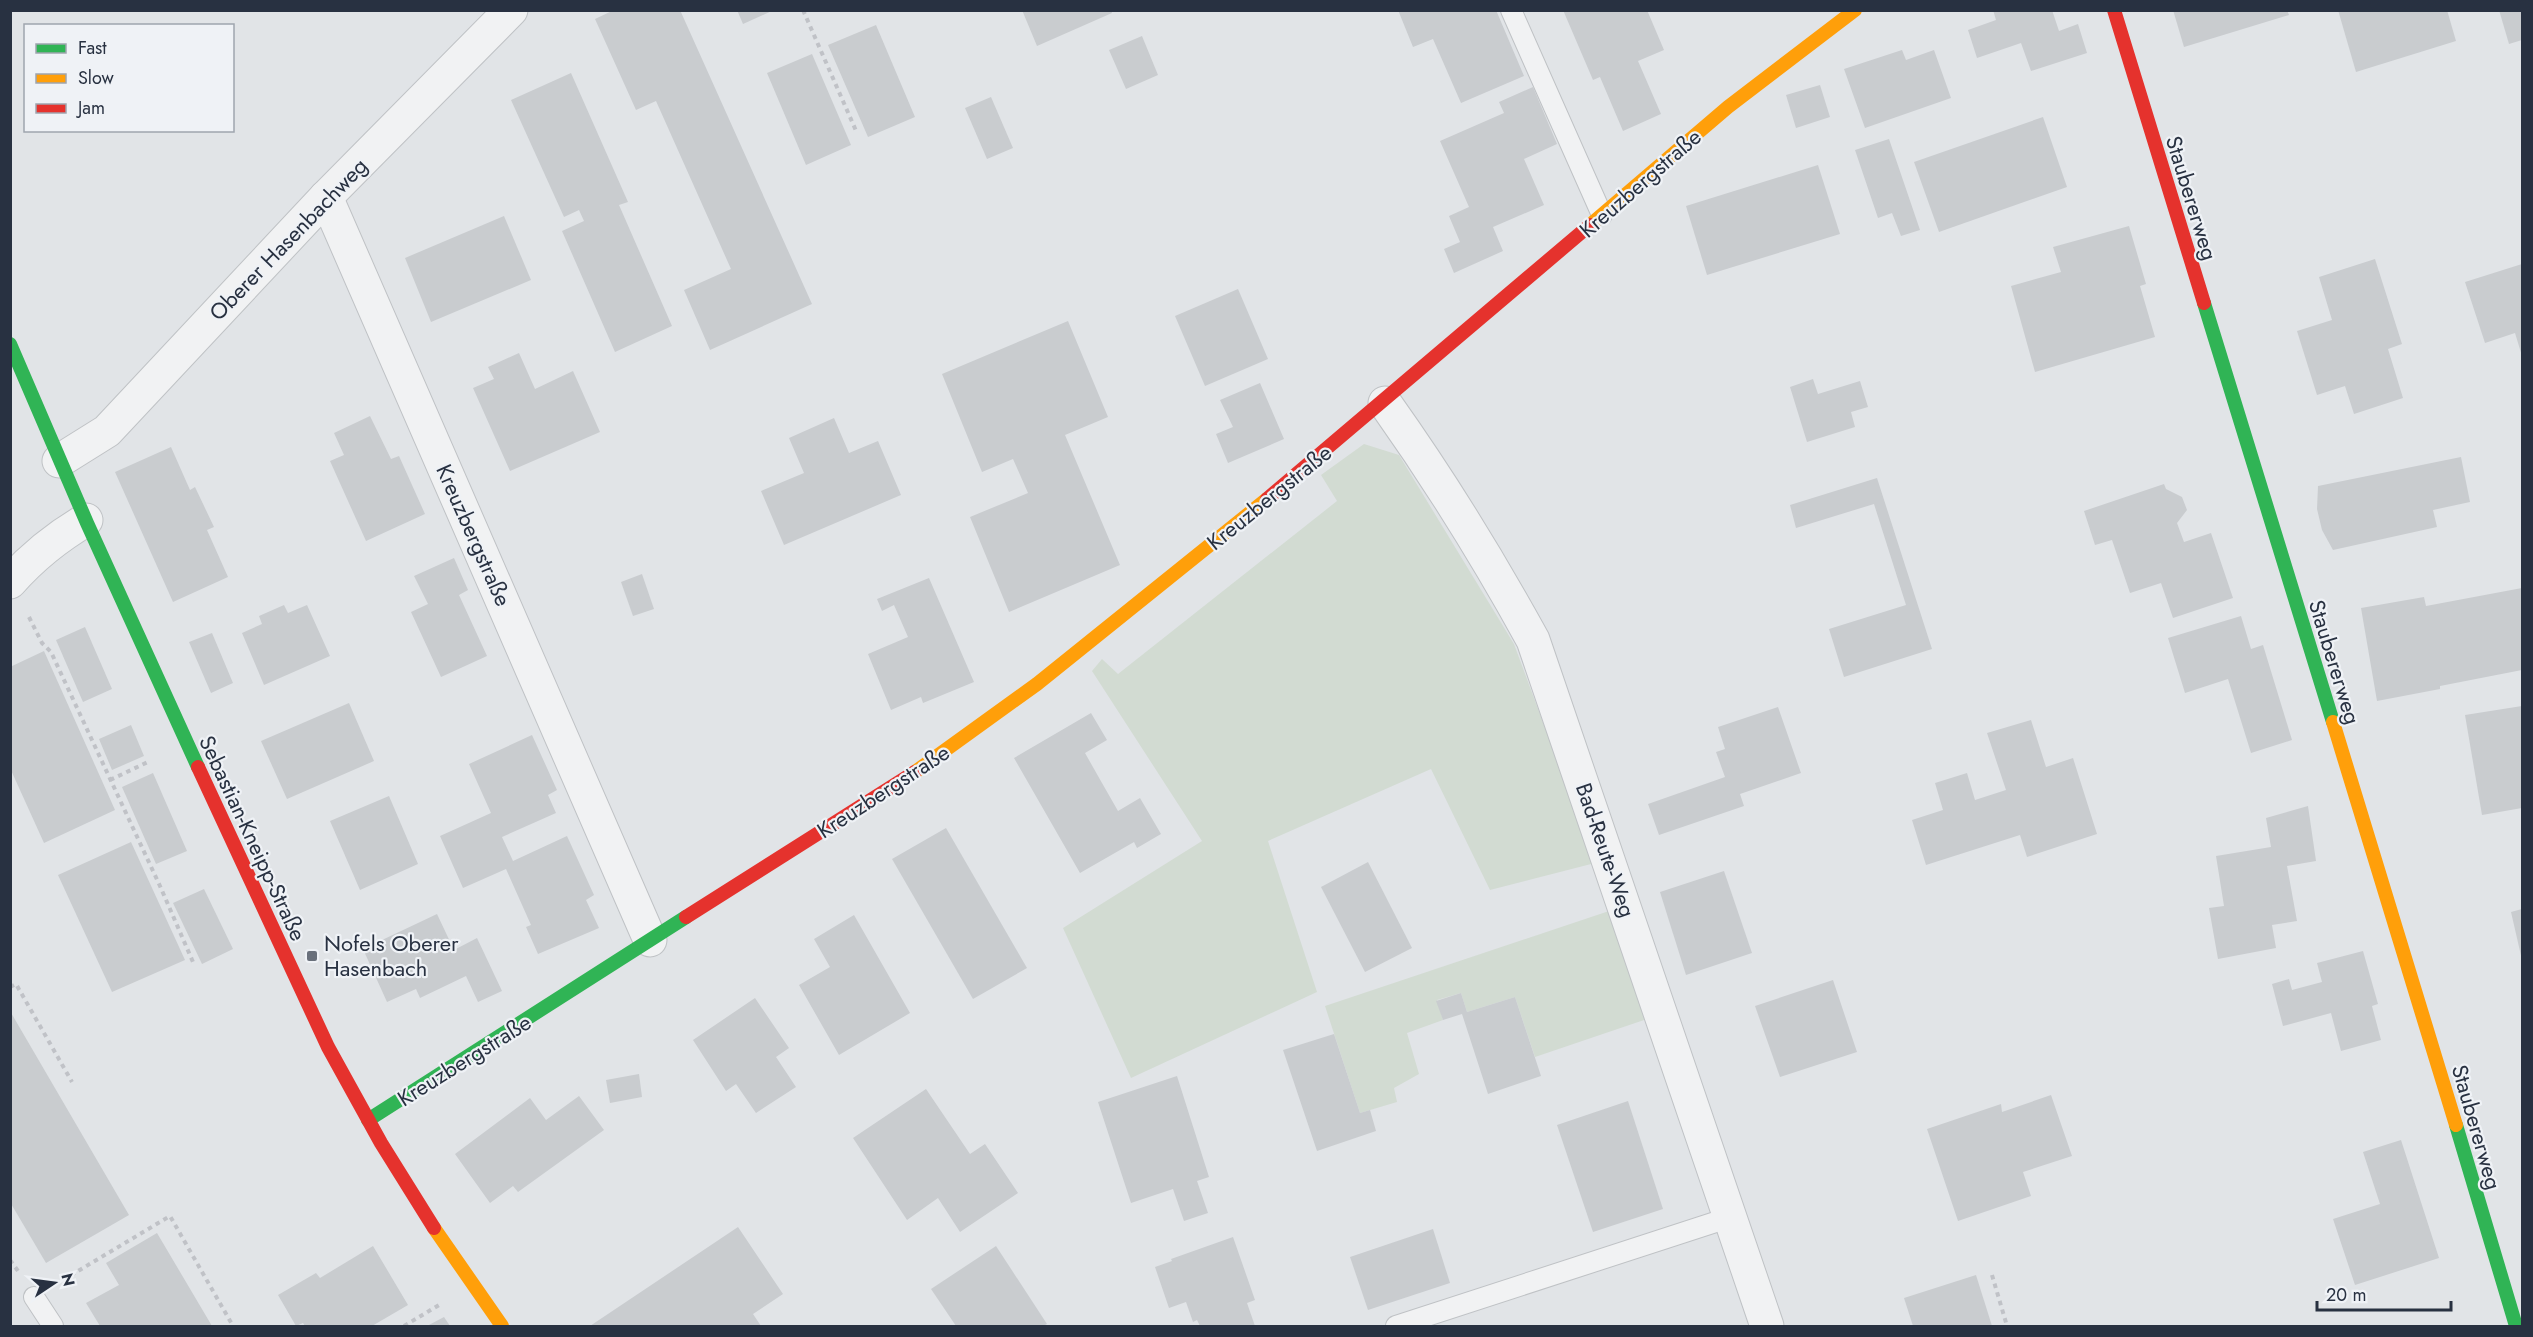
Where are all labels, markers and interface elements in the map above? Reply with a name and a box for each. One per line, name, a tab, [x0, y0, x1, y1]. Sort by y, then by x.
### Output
legend	[24, 24, 234, 132]
text: Fast	[78, 35, 107, 61]
text: Slow	[78, 65, 115, 91]
text: Jam	[76, 95, 105, 121]
street label: Kreuzbergstraße	[1572, 121, 1708, 245]
street label: Staubererweg	[2158, 132, 2226, 264]
street label: Oberer Hasenbachweg	[202, 150, 374, 328]
street label: Kreuzbergstraße	[1200, 437, 1338, 557]
street label: Kreuzbergstraße	[428, 459, 520, 611]
street label: Staubererweg	[2301, 596, 2369, 728]
street label: Sebastian-Kneipp-Straße	[191, 730, 315, 946]
street label: Kreuzbergstraße	[810, 736, 956, 846]
street label: Bad-Reute-Weg	[1568, 778, 1644, 922]
place label: Nofels Oberer Hasenbach	[324, 927, 459, 984]
marker: Nofels Oberer Hasenbach	[305, 949, 319, 963]
street label: Kreuzbergstraße	[391, 1006, 537, 1114]
street label: Staubererweg	[2444, 1061, 2510, 1193]
north arrow	[24, 1253, 84, 1313]
text: N	[55, 1271, 81, 1289]
scale bar	[2317, 1274, 2450, 1312]
text: 20 m	[2326, 1282, 2366, 1308]

